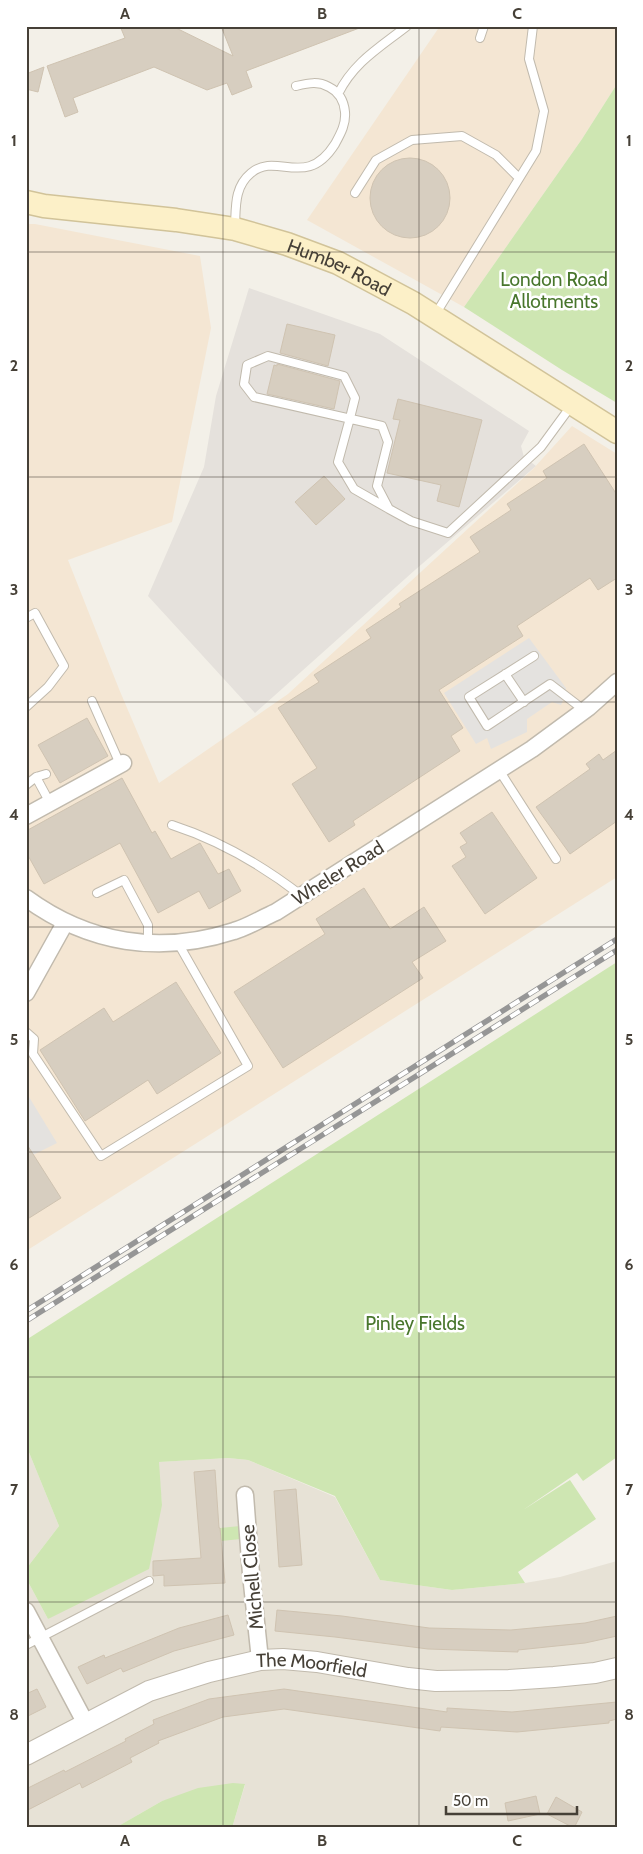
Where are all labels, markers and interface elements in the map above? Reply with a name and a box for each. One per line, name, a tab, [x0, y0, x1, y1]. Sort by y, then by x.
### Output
text: A	[120, 4, 130, 23]
text: B	[317, 4, 327, 23]
text: C	[512, 4, 522, 23]
text: 1	[11, 131, 17, 150]
text: 1	[626, 131, 632, 150]
street label: Humber Road	[284, 234, 395, 301]
park label: London Road Allotments	[500, 268, 608, 313]
text: 2	[10, 356, 18, 375]
text: 2	[625, 356, 633, 375]
text: 3	[10, 580, 18, 599]
text: 3	[625, 580, 633, 599]
text: 4	[9, 805, 19, 824]
text: 4	[624, 805, 634, 824]
street label: Wheler Road	[288, 836, 388, 910]
text: 5	[10, 1030, 18, 1049]
text: 5	[625, 1030, 633, 1049]
text: 6	[10, 1255, 19, 1274]
text: 6	[625, 1255, 634, 1274]
park label: Pinley Fields	[365, 1312, 465, 1335]
text: 7	[10, 1480, 19, 1499]
text: 7	[625, 1480, 634, 1499]
street label: Michell Close	[236, 1523, 268, 1630]
street label: The Moorfield	[256, 1647, 369, 1682]
text: 8	[9, 1705, 19, 1724]
text: 8	[624, 1705, 634, 1724]
scale bar	[446, 1784, 577, 1816]
text: 50 m	[453, 1792, 488, 1810]
text: A	[120, 1831, 130, 1850]
text: B	[317, 1831, 327, 1850]
text: C	[512, 1831, 522, 1850]

